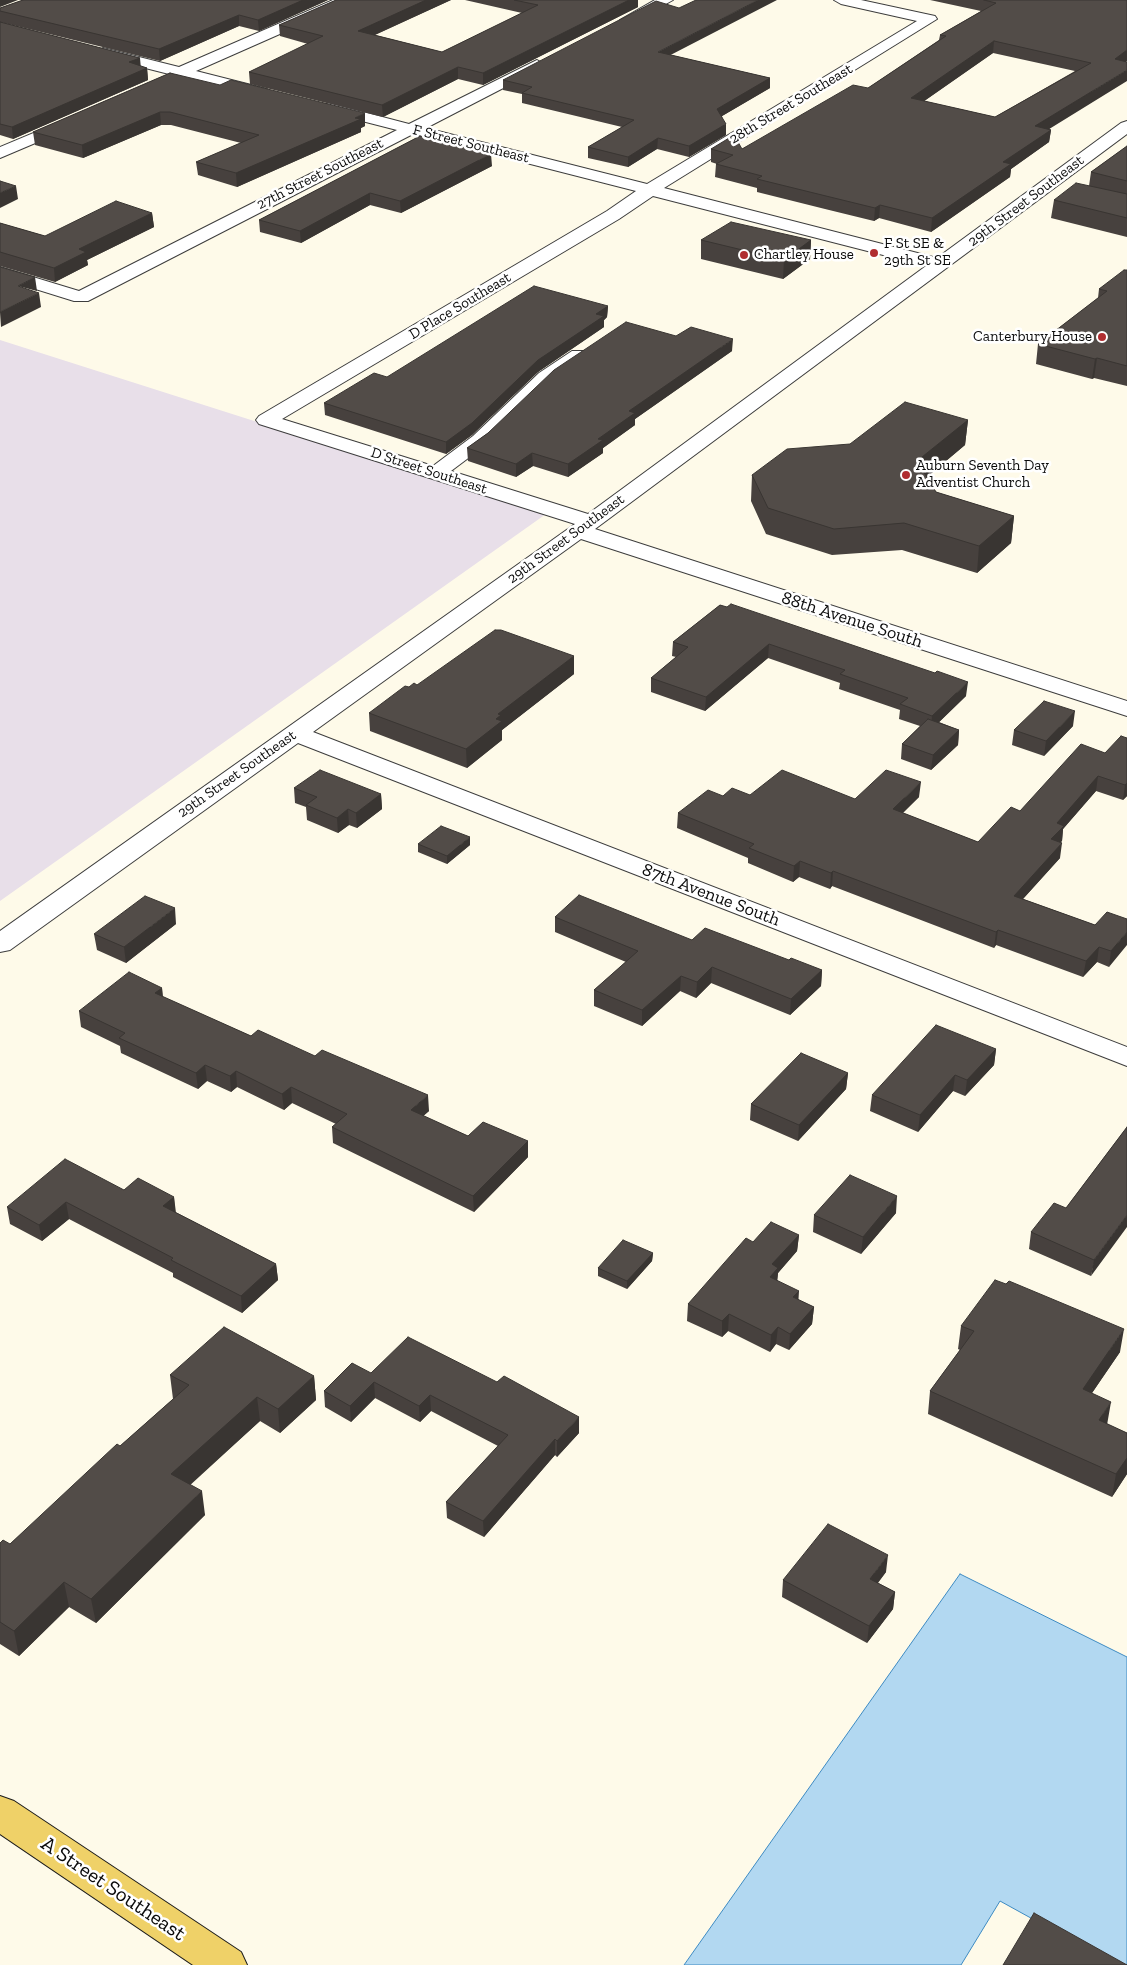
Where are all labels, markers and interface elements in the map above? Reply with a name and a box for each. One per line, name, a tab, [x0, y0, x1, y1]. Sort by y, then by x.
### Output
street label: 28th Street Southeast	[726, 60, 856, 148]
street label: F Street Southeast	[411, 121, 531, 167]
street label: 27th Street Southeast	[254, 134, 386, 214]
street label: 29th Street Southeast	[964, 152, 1088, 250]
place label: F St SE & 29th St SE	[884, 235, 951, 270]
place label: Chartley House	[754, 246, 854, 264]
marker: F St SE & 29th St SE	[868, 247, 880, 259]
marker: Chartley House	[738, 249, 750, 261]
street label: D Place Southeast	[406, 268, 514, 344]
place label: Canterbury House	[973, 328, 1092, 346]
marker: Canterbury House	[1096, 331, 1108, 343]
street label: D Street Southeast	[368, 444, 490, 498]
place label: Auburn Seventh Day Adventist Church	[916, 457, 1049, 492]
marker: Auburn Seventh Day Adventist Church	[900, 469, 912, 481]
street label: 29th Street Southeast	[504, 490, 628, 588]
street label: 88th Avenue South	[779, 587, 925, 653]
street label: 29th Street Southeast	[174, 726, 300, 822]
street label: 87th Avenue South	[639, 859, 783, 931]
street label: A Street Southeast	[36, 1831, 190, 1947]

